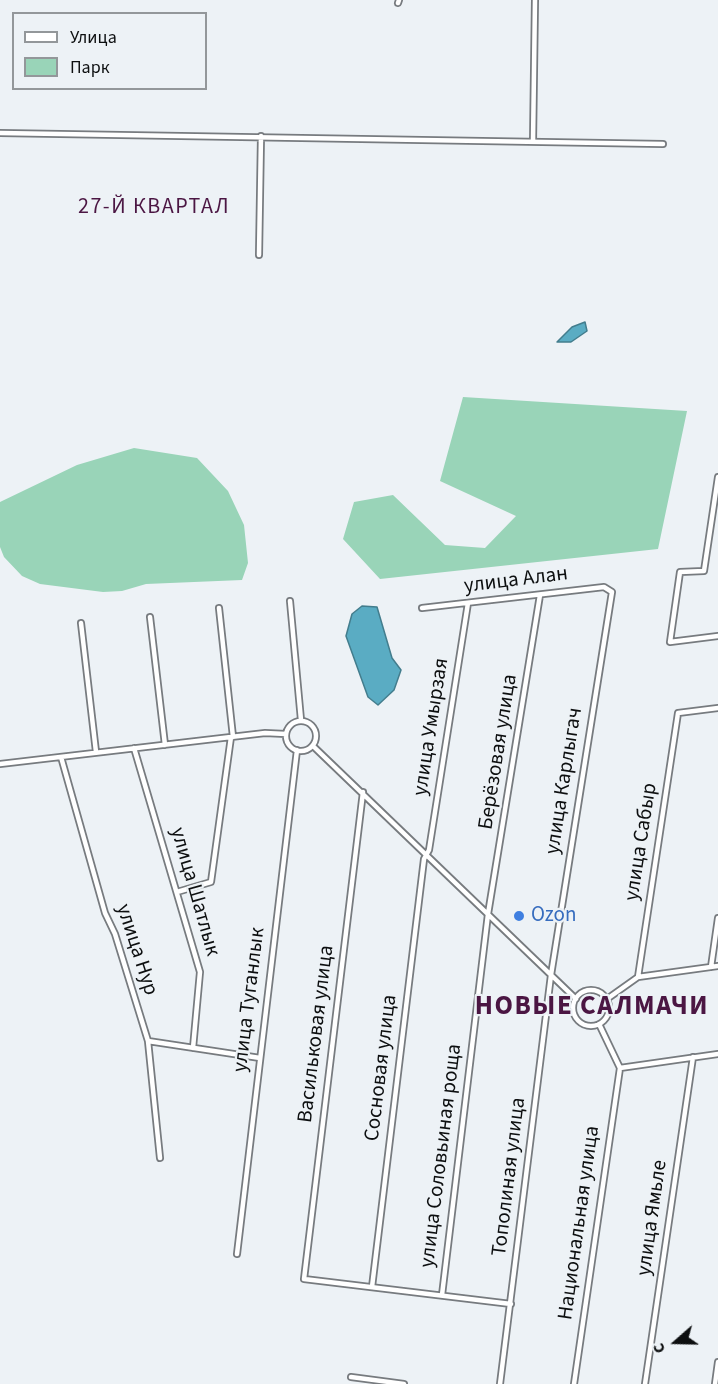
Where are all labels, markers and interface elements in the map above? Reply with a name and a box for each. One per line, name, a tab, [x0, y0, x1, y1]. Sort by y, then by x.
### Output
legend	[12, 12, 207, 90]
text: Улица	[70, 25, 117, 50]
text: Парк	[70, 55, 110, 80]
district label: 27-Й КВАРТАЛ	[78, 195, 230, 221]
street label: улица Алан	[463, 562, 569, 600]
street label: улица Умырзая	[409, 656, 455, 798]
street label: Берёзовая улица	[474, 673, 524, 831]
street label: улица Карлыгач	[541, 706, 589, 856]
street label: улица Сабыр	[620, 781, 664, 903]
street label: улица Шатлык	[164, 825, 224, 959]
street label: улица Нур	[109, 901, 163, 999]
place label: Ozon	[531, 903, 576, 929]
marker: Ozon	[512, 909, 526, 923]
street label: улица Туганлык	[229, 926, 271, 1074]
street label: Васильковая улица	[294, 944, 340, 1124]
district label: НОВЫЕ САЛМАЧИ	[475, 992, 709, 1024]
street label: Сосновая улица	[361, 993, 403, 1143]
street label: улица Соловьиная роща	[416, 1043, 468, 1269]
street label: Тополиная улица	[488, 1096, 532, 1258]
street label: Национальная улица	[554, 1124, 606, 1322]
street label: улица Ямьле	[632, 1158, 674, 1278]
north arrow	[646, 1312, 706, 1372]
text: С	[647, 1340, 671, 1356]

